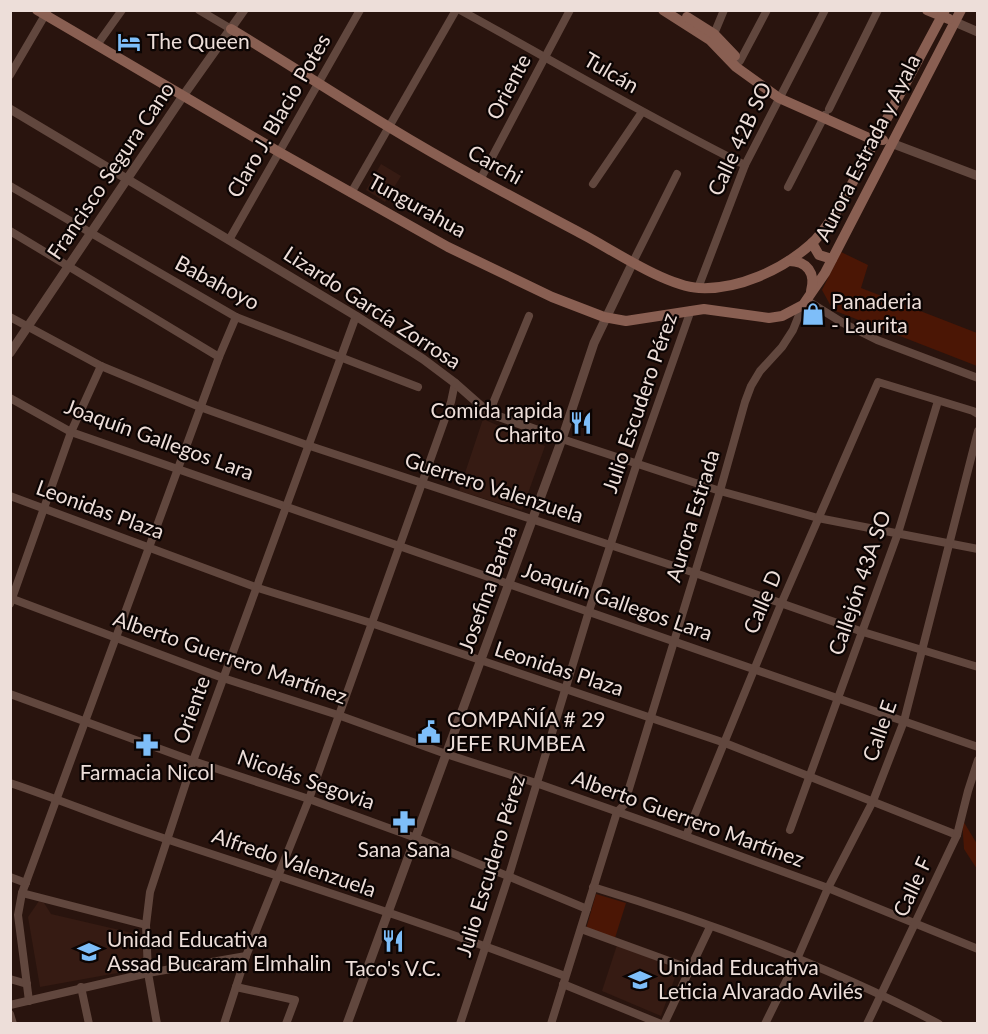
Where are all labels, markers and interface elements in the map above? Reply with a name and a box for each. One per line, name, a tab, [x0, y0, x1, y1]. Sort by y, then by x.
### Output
place label: The Queen	[147, 28, 250, 53]
hotel icon: The Queen	[116, 29, 142, 55]
street label: Claro J. Blacio Potes	[221, 29, 335, 202]
street label: Tulcán	[580, 46, 644, 97]
street label: Oriente	[480, 49, 535, 123]
street label: Aurora Estrada y Ayala	[809, 50, 925, 245]
street label: Francisco Segura Cano	[41, 77, 178, 264]
street label: Calle 42B SO	[701, 78, 776, 199]
street label: Carchi	[464, 139, 527, 189]
street label: Tungurahua	[364, 168, 471, 242]
street label: Lizardo García Zorrosa	[280, 240, 466, 373]
street label: Babahoyo	[171, 249, 264, 314]
place label: Panaderia - Laurita	[831, 288, 922, 337]
shop icon: Panaderia - Laurita	[800, 301, 826, 327]
street label: Julio Escudero Pérez	[596, 309, 681, 496]
street label: Joaquín Gallegos Lara	[62, 393, 257, 484]
place label: Comida rapida Charito	[430, 397, 563, 446]
restaurant icon: Comida rapida Charito	[568, 410, 594, 436]
street label: Guerrero Valenzuela	[402, 446, 587, 527]
street label: Aurora Estrada	[660, 447, 724, 585]
street label: Leonidas Plaza	[33, 474, 168, 543]
street label: Callejón 43A SO	[822, 507, 895, 658]
street label: Josefina Barba	[452, 521, 521, 656]
street label: Joaquín Gallegos Lara	[519, 556, 716, 645]
street label: Calle D	[737, 566, 786, 637]
street label: Alberto Guerrero Martínez	[110, 605, 351, 708]
street label: Leonidas Plaza	[492, 635, 627, 700]
street label: Oriente	[167, 672, 214, 747]
street label: Calle E	[857, 697, 901, 764]
place label: COMPAÑÍA # 29 JEFE RUMBEA	[447, 706, 606, 755]
public building icon: COMPAÑÍA # 29 JEFE RUMBEA	[416, 719, 442, 745]
pharmacy icon: Farmacia Nicol	[134, 732, 160, 758]
street label: Nicolás Segovia	[235, 743, 378, 814]
place label: Farmacia Nicol	[80, 759, 214, 784]
street label: Alberto Guerrero Martínez	[569, 764, 808, 871]
street label: Julio Escudero Pérez	[450, 772, 529, 959]
pharmacy icon: Sana Sana	[391, 809, 417, 835]
street label: Alfredo Valenzuela	[209, 822, 380, 901]
place label: Sana Sana	[357, 836, 451, 861]
street label: Calle F	[887, 853, 936, 920]
place label: Unidad Educativa Assad Bucaram Elmhalin	[107, 926, 331, 975]
restaurant icon: Taco's V.C.	[380, 928, 406, 954]
school or university icon: Unidad Educativa Assad Bucaram Elmhalin	[76, 939, 102, 965]
place label: Unidad Educativa Leticia Alvarado Avilés	[658, 954, 863, 1003]
place label: Taco's V.C.	[345, 955, 441, 980]
school or university icon: Unidad Educativa Leticia Alvarado Avilés	[627, 967, 653, 993]

